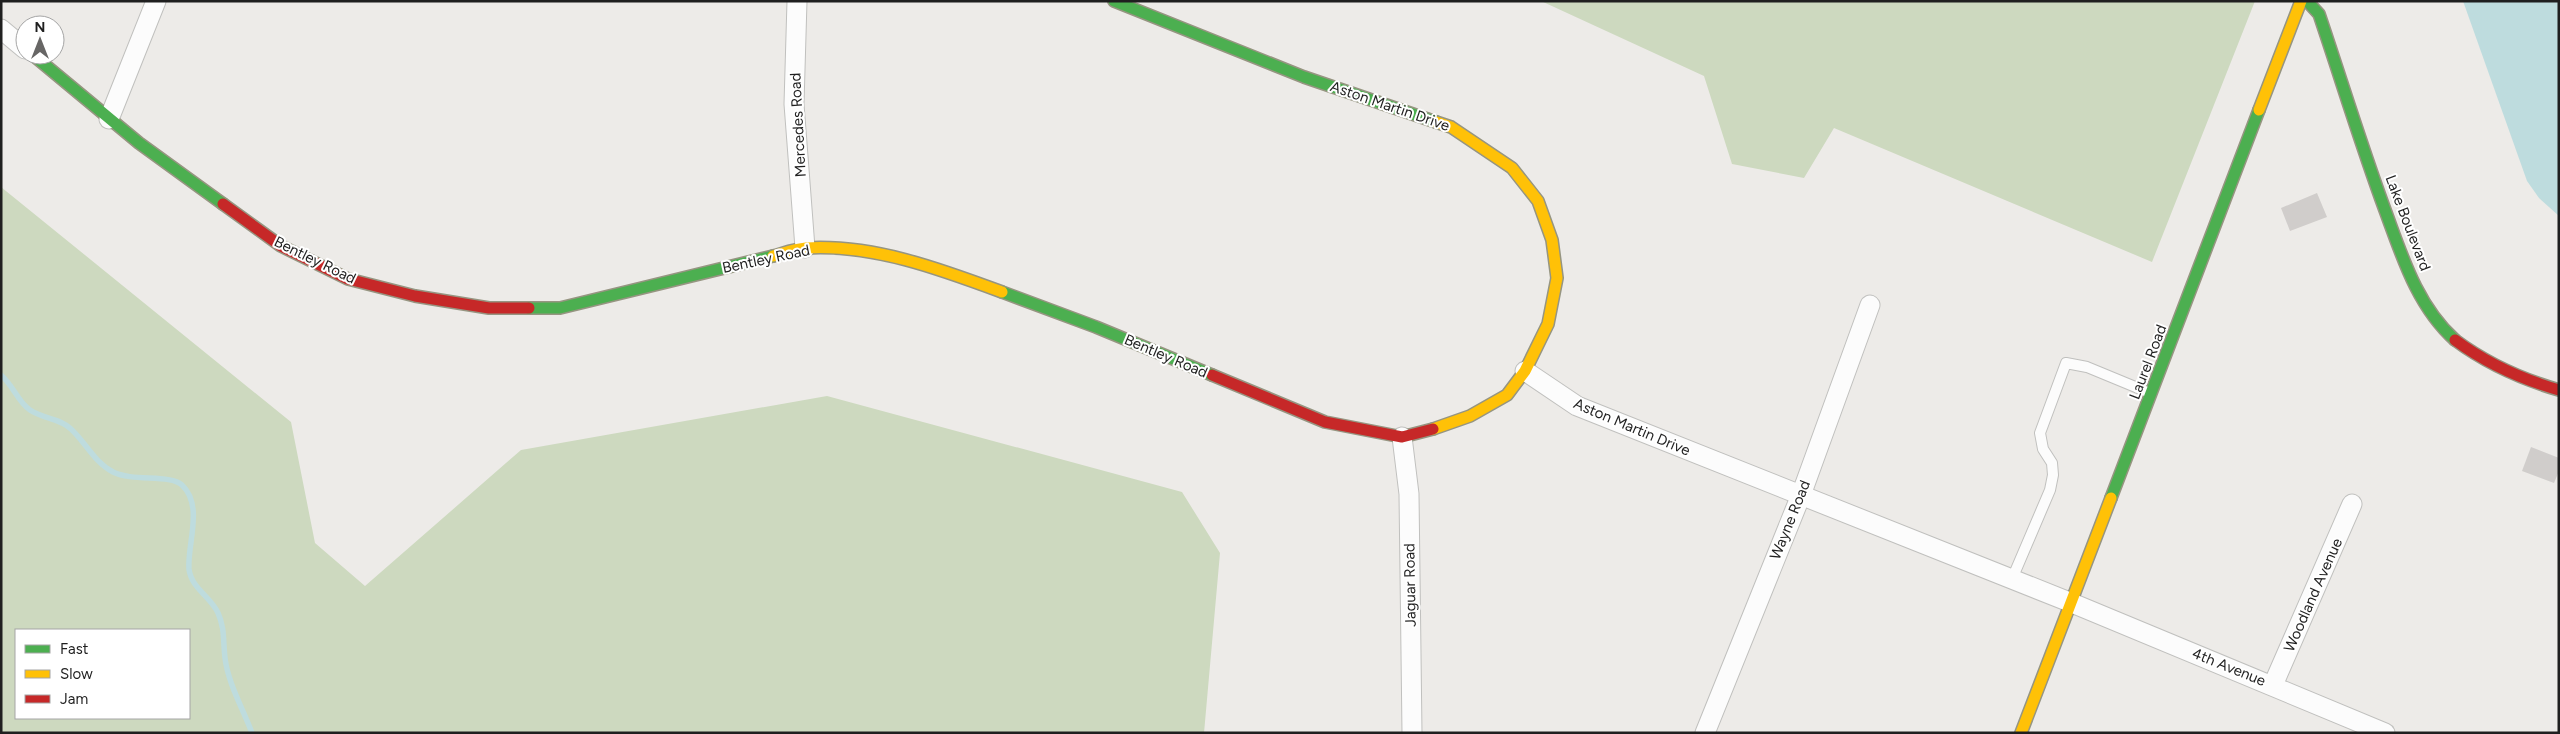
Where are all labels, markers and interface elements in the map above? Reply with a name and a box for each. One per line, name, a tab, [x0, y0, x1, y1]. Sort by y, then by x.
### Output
north arrow	[15, 15, 65, 65]
text: N	[35, 19, 45, 36]
street label: Mercedes Road	[786, 72, 810, 178]
street label: Aston Martin Drive	[1328, 77, 1452, 135]
street label: Lake Boulevard	[2381, 173, 2435, 273]
street label: Bentley Road	[271, 232, 359, 288]
street label: Bentley Road	[721, 241, 811, 277]
street label: Laurel Road	[2126, 322, 2170, 402]
street label: Bentley Road	[1122, 330, 1210, 382]
street label: Aston Martin Drive	[1571, 394, 1693, 460]
street label: Wayne Road	[1766, 478, 1814, 562]
street label: Woodland Avenue	[2280, 535, 2346, 655]
street label: Jaguar Road	[1400, 543, 1420, 627]
legend	[15, 629, 190, 719]
text: Fast	[60, 640, 89, 658]
street label: 4th Avenue	[2190, 644, 2268, 690]
text: Slow	[60, 665, 93, 683]
text: Jam	[60, 690, 88, 708]

